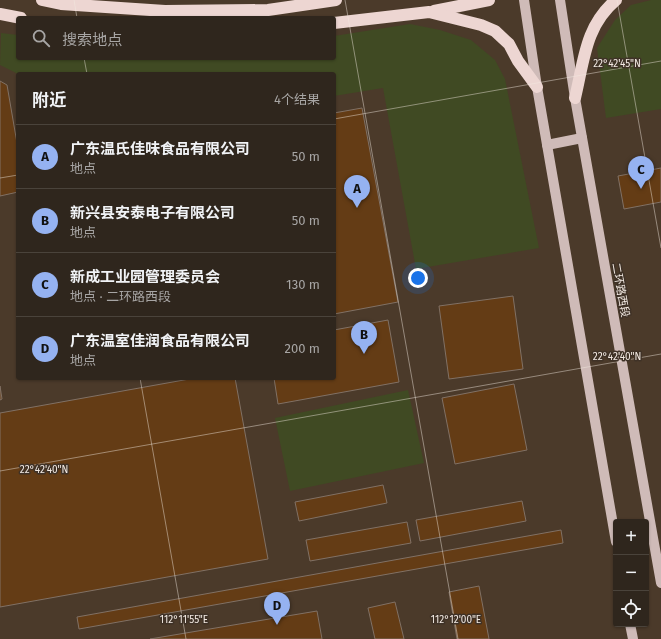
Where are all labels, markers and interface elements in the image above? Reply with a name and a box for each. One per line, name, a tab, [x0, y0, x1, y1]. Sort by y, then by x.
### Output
search box	[16, 16, 336, 60]
icon: search	[30, 27, 52, 49]
text: 搜索地点	[62, 31, 122, 49]
text: 22°42'45"N	[593, 58, 641, 70]
text: 附近	[32, 90, 66, 111]
text: 4个结果	[274, 92, 320, 107]
text: 广东温氏佳味食品有限公司	[70, 140, 250, 158]
text: A	[41, 149, 49, 164]
text: 50 m	[292, 149, 320, 164]
pin: C	[628, 156, 654, 189]
text: 地点	[70, 161, 96, 176]
pin: A	[344, 175, 370, 208]
text: 新兴县安泰电子有限公司	[70, 204, 235, 222]
text: B	[41, 213, 49, 228]
text: 50 m	[292, 213, 320, 228]
text: 地点	[70, 225, 96, 240]
street label: 二环路西段	[609, 262, 632, 318]
text: 新成工业园管理委员会	[70, 268, 220, 286]
your location	[408, 268, 428, 288]
text: C	[41, 277, 49, 292]
text: 130 m	[286, 277, 320, 292]
text: 地点 · 二环路西段	[70, 289, 171, 304]
pin: B	[351, 321, 377, 354]
text: 广东温室佳润食品有限公司	[70, 332, 250, 350]
text: D	[41, 341, 49, 356]
text: 200 m	[284, 341, 320, 356]
text: 22°42'40"N	[593, 351, 641, 363]
text: 地点	[70, 353, 96, 368]
text: 22°42'40"N	[20, 464, 68, 476]
map controls	[613, 519, 649, 627]
button: +	[613, 519, 649, 555]
button: −	[613, 555, 649, 591]
button: locate	[613, 591, 649, 627]
pin: D	[264, 592, 290, 625]
text: 112°11'55"E	[160, 614, 208, 626]
text: 112°12'00"E	[431, 614, 481, 626]

